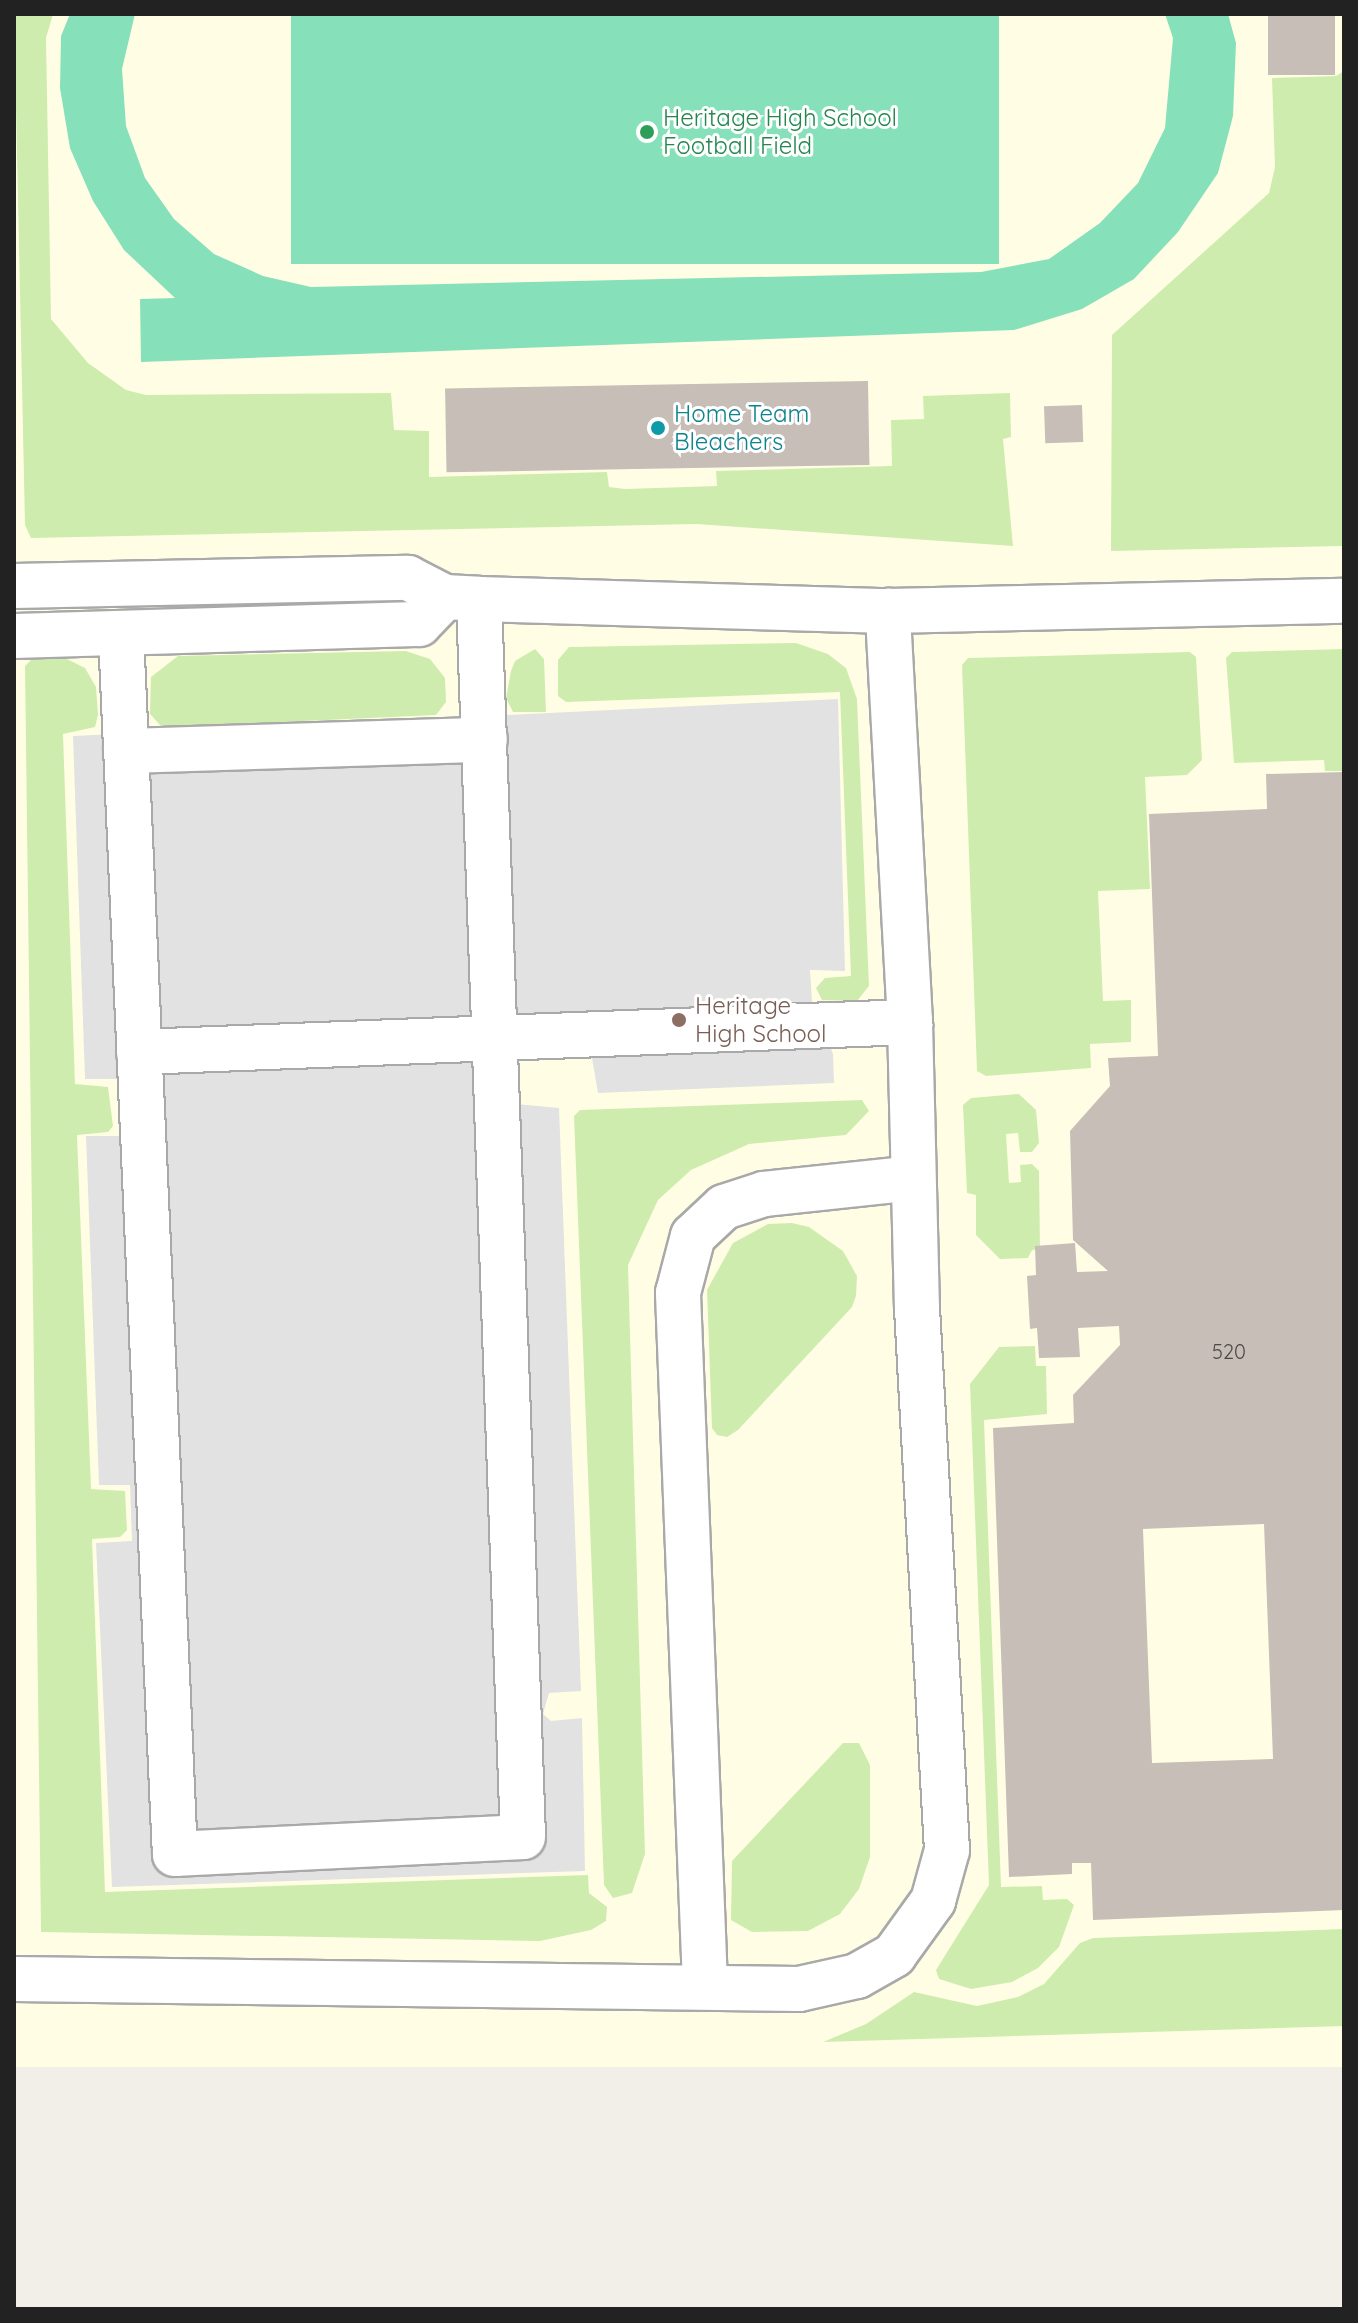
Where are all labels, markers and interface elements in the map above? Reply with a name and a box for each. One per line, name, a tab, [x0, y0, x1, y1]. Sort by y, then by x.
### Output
place label: Heritage High School Football Field	[663, 104, 897, 160]
marker: Heritage High School Football Field	[638, 123, 656, 141]
place label: Home Team Bleachers	[674, 400, 809, 456]
marker: Home Team Bleachers	[649, 419, 667, 437]
place label: Heritage High School	[695, 992, 827, 1048]
marker: Heritage High School	[670, 1011, 688, 1029]
house number: 520	[1212, 1339, 1246, 1363]

